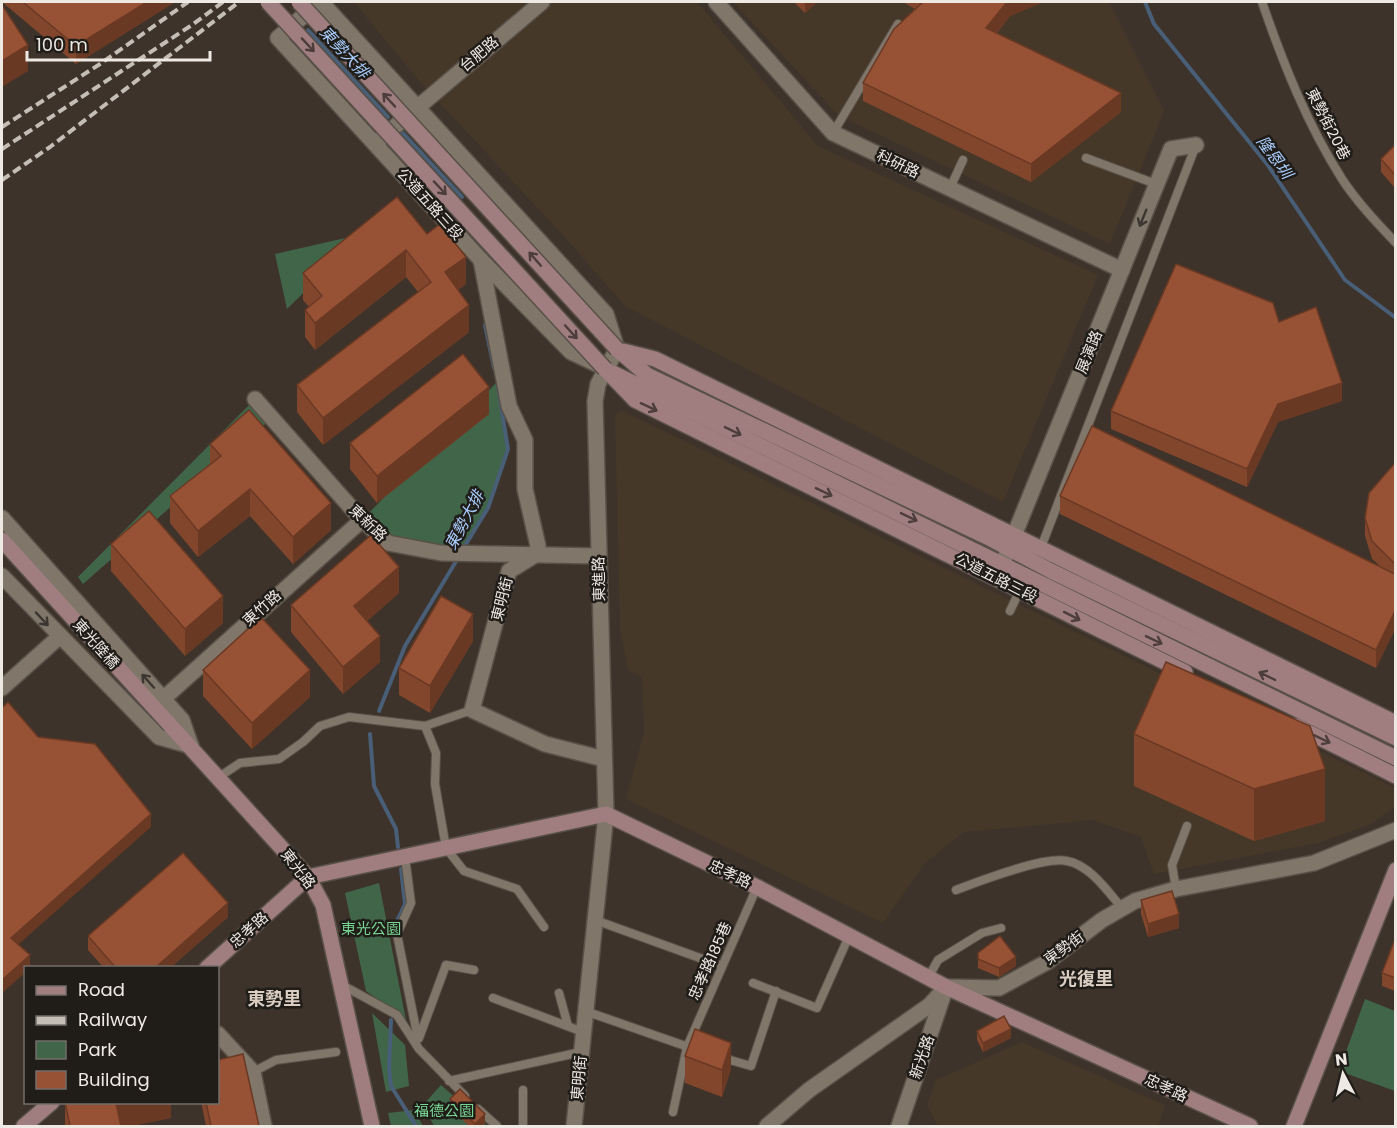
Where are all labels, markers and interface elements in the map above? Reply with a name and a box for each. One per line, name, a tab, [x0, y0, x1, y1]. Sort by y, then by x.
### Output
water label: 東勢大排	[314, 21, 376, 85]
scale bar	[27, 24, 210, 62]
street label: 台肥路	[455, 31, 503, 76]
text: 100 m	[36, 32, 88, 57]
one-way arrow	[300, 37, 315, 52]
street label: 東勢街20巷	[1301, 84, 1356, 163]
one-way arrow	[382, 92, 396, 107]
water label: 隆恩圳	[1251, 131, 1299, 185]
street label: 科研路	[873, 145, 923, 183]
street label: 公道五路三段	[392, 163, 468, 244]
one-way arrow	[433, 180, 447, 195]
one-way arrow	[1137, 208, 1148, 227]
one-way arrow	[528, 252, 542, 267]
one-way arrow	[564, 324, 578, 339]
street label: 展演路	[1070, 327, 1107, 377]
one-way arrow	[639, 401, 657, 413]
one-way arrow	[724, 426, 742, 438]
water label: 東勢大排	[439, 485, 491, 554]
one-way arrow	[814, 487, 832, 499]
street label: 東新路	[345, 499, 392, 546]
one-way arrow	[899, 511, 917, 523]
street label: 公道五路三段	[951, 548, 1041, 607]
street label: 東進路	[588, 556, 609, 602]
street label: 東明街	[486, 574, 517, 623]
street label: 東竹路	[238, 585, 285, 630]
one-way arrow	[1063, 610, 1080, 622]
one-way arrow	[34, 611, 49, 626]
street label: 東光陸橋	[68, 614, 124, 673]
one-way arrow	[1145, 634, 1163, 646]
one-way arrow	[1259, 670, 1277, 682]
one-way arrow	[141, 674, 155, 689]
one-way arrow	[1313, 734, 1331, 746]
street label: 東光路	[276, 844, 321, 893]
street label: 忠孝路	[705, 854, 755, 893]
street label: 忠孝路	[225, 907, 272, 952]
park label: 東光公園	[341, 918, 401, 939]
street label: 忠孝路185巷	[683, 918, 736, 1003]
street label: 東勢街	[1039, 926, 1088, 969]
legend	[24, 966, 219, 1104]
district label: 光復里	[1059, 966, 1113, 991]
text: Road	[78, 977, 125, 1002]
district label: 東勢里	[247, 986, 301, 1011]
text: Railway	[78, 1007, 147, 1032]
street label: 新光路	[904, 1032, 939, 1082]
text: Park	[78, 1037, 117, 1062]
north arrow	[1313, 1044, 1373, 1104]
text: N	[1334, 1047, 1349, 1072]
street label: 東明街	[566, 1055, 591, 1101]
text: Building	[78, 1067, 150, 1092]
street label: 忠孝路	[1141, 1069, 1191, 1107]
park label: 福德公園	[414, 1100, 474, 1121]

